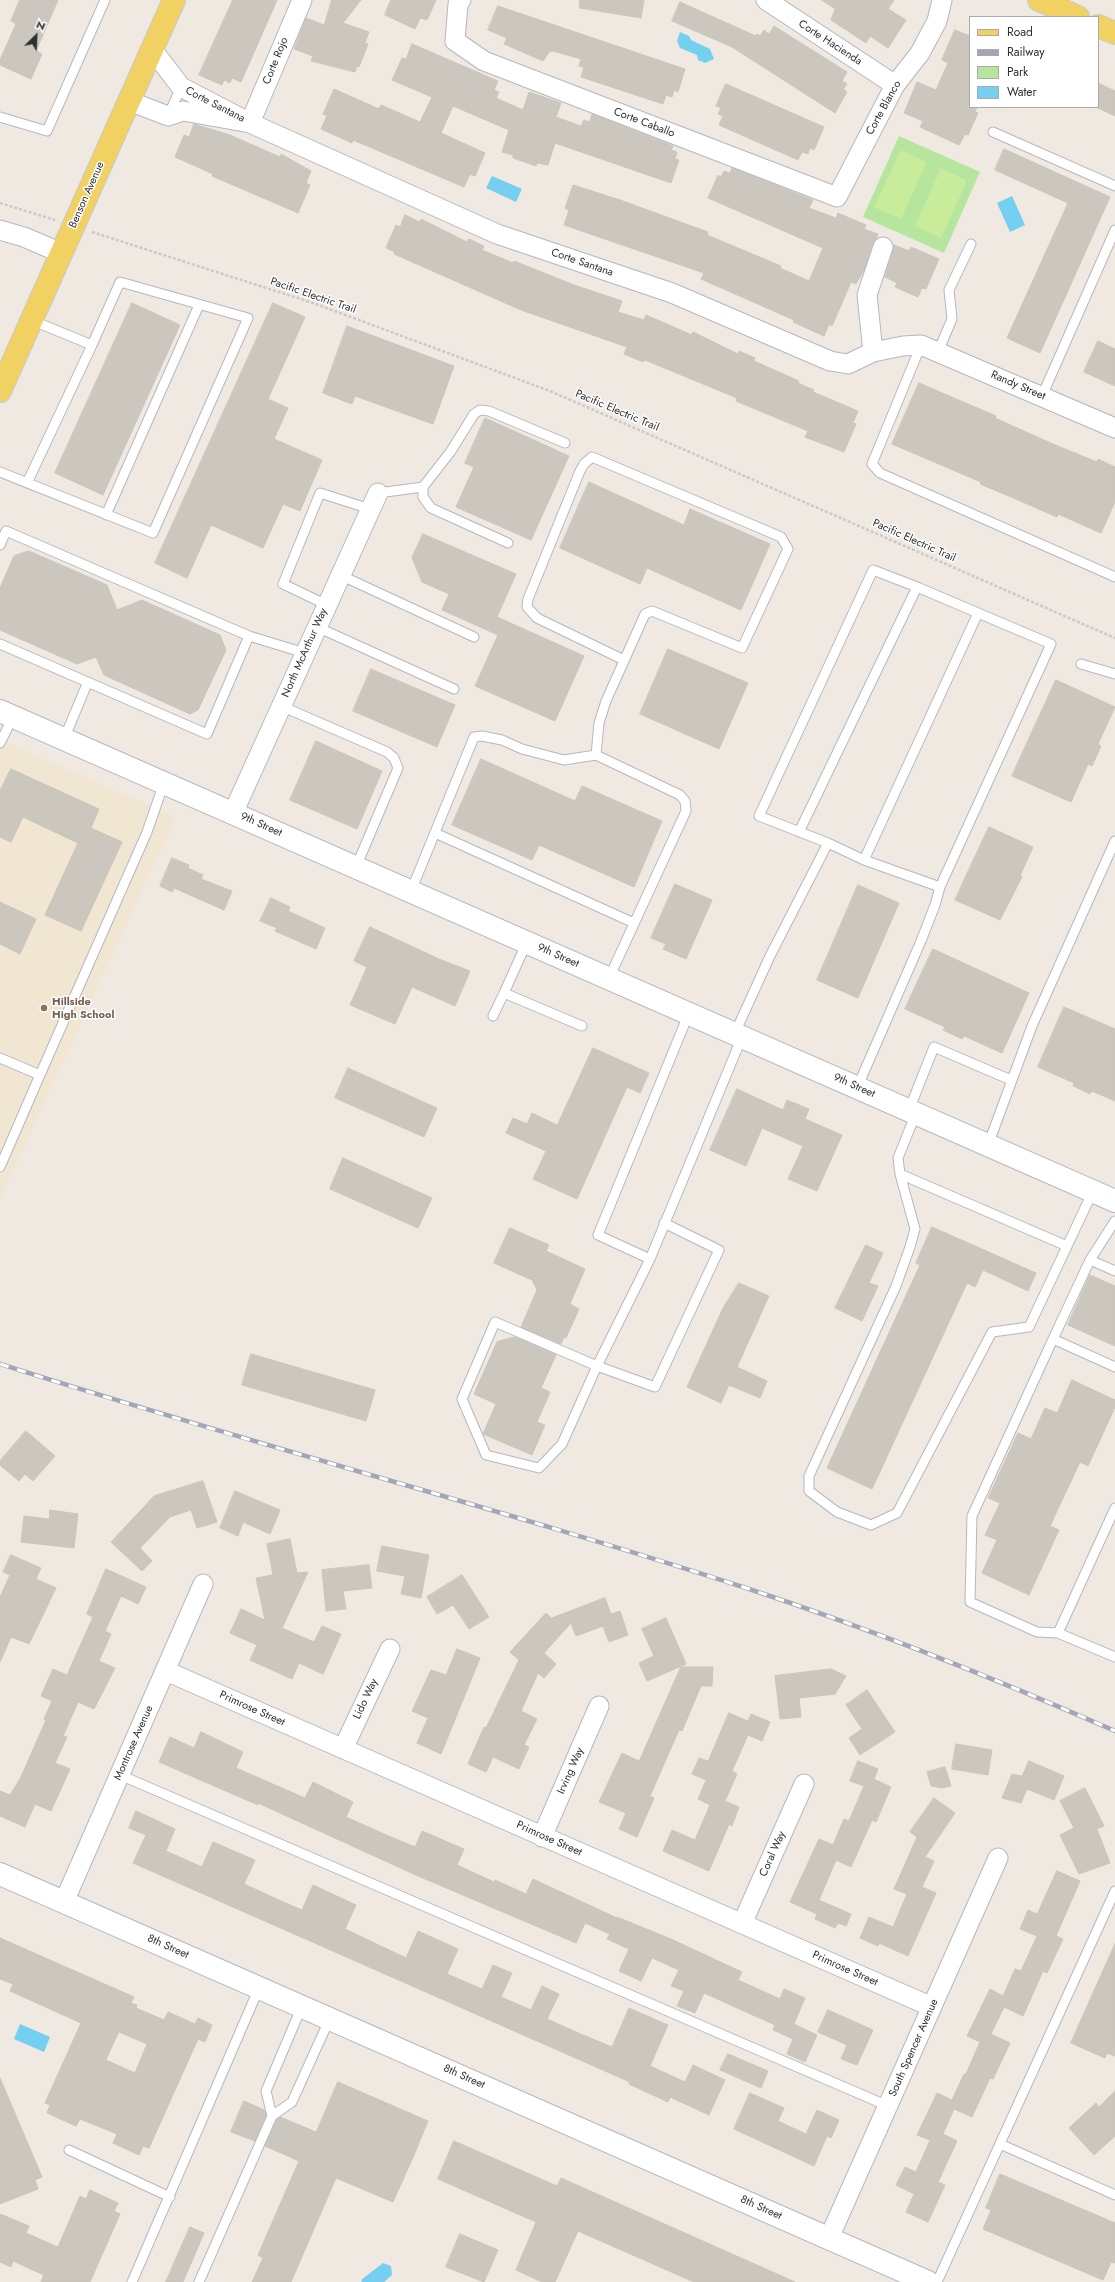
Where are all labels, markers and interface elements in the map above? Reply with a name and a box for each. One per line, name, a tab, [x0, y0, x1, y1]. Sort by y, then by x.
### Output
north arrow	[16, 16, 56, 56]
text: N	[34, 16, 48, 34]
legend	[969, 16, 1099, 108]
street label: Corte Hacienda	[796, 18, 864, 68]
text: Road	[1007, 23, 1033, 41]
street label: Corte Rojo	[261, 35, 291, 87]
text: Railway	[1007, 43, 1045, 61]
text: Park	[1007, 63, 1028, 81]
street label: Corte Blanco	[864, 79, 904, 137]
text: Water	[1007, 83, 1037, 101]
street label: Corte Santana	[183, 84, 247, 126]
street label: Corte Caballo	[612, 105, 676, 141]
street label: Benson Avenue	[66, 160, 108, 230]
street label: Corte Santana	[549, 246, 615, 280]
street label: Pacific Electric Trail	[268, 275, 358, 317]
street label: Randy Street	[989, 369, 1047, 403]
street label: Pacific Electric Trail	[573, 387, 661, 435]
street label: Pacific Electric Trail	[870, 517, 958, 565]
street label: North McArthur Way	[279, 606, 331, 700]
street label: 9th Street	[238, 810, 284, 840]
street label: 9th Street	[535, 941, 581, 971]
place label: Hillside High School	[52, 995, 114, 1021]
marker: Hillside High School	[39, 1003, 49, 1013]
street label: 9th Street	[831, 1071, 877, 1101]
street label: Lido Way	[351, 1677, 381, 1721]
street label: Primrose Street	[217, 1689, 287, 1729]
street label: Montrose Avenue	[112, 1703, 156, 1783]
street label: Irving Way	[555, 1746, 587, 1796]
street label: Primrose Street	[514, 1819, 584, 1859]
street label: Coral Way	[757, 1829, 789, 1879]
street label: 8th Street	[145, 1932, 191, 1962]
street label: Primrose Street	[810, 1949, 880, 1989]
street label: South Spencer Avenue	[887, 1997, 941, 2099]
street label: 8th Street	[441, 2062, 487, 2092]
street label: 8th Street	[738, 2193, 784, 2223]

